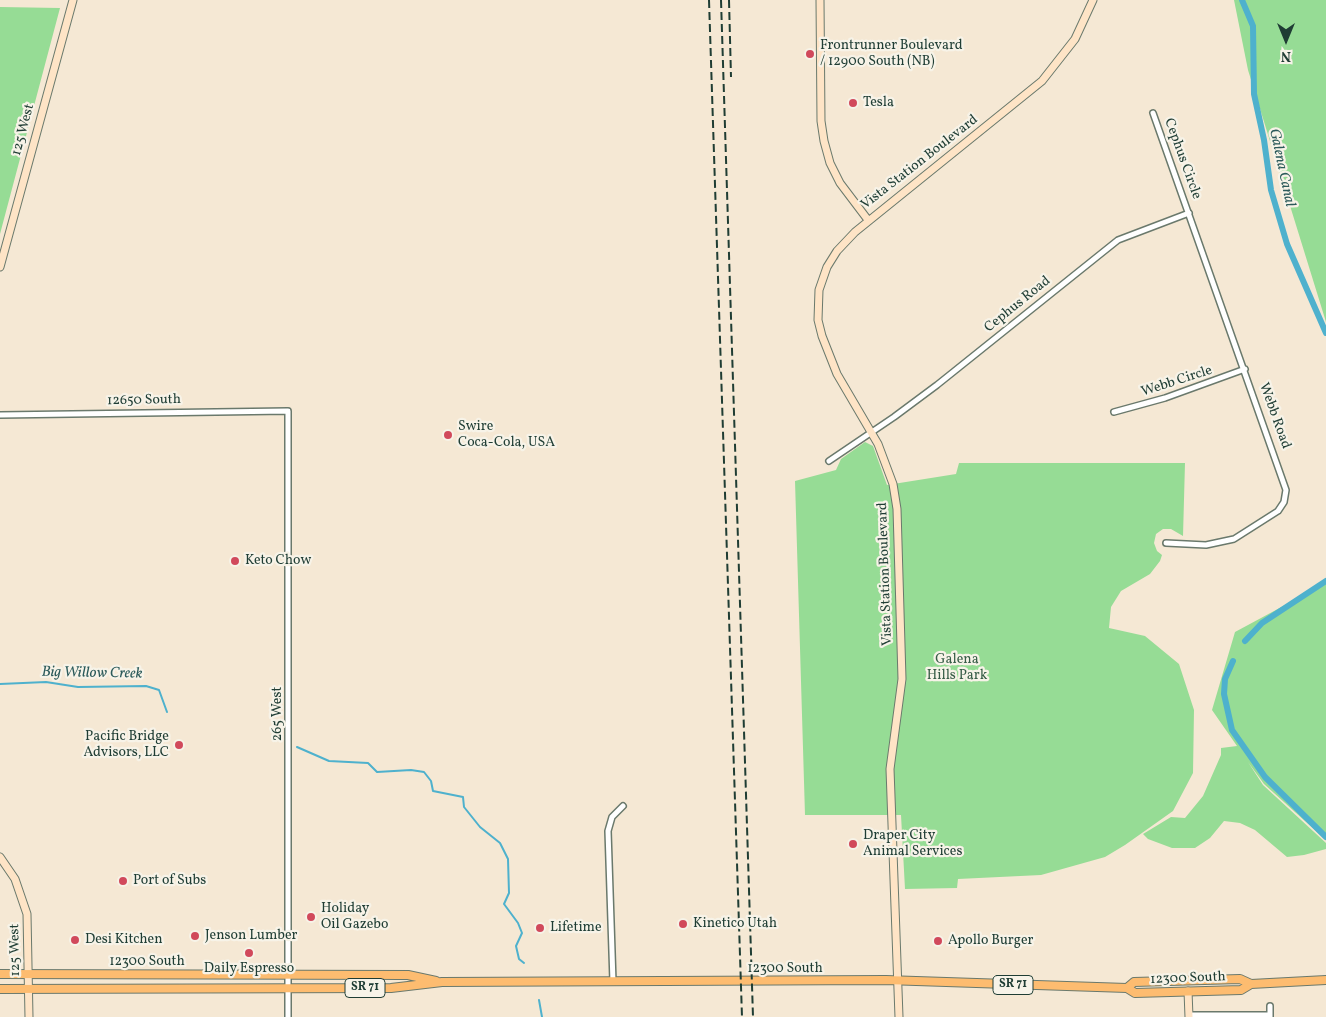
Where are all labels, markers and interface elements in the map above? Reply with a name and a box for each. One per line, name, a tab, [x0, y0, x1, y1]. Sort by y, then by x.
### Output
north arrow	[1261, 15, 1311, 65]
place label: Frontrunner Boulevard / 12900 South (NB)	[820, 38, 963, 70]
text: N	[1281, 46, 1291, 65]
marker: Frontrunner Boulevard / 12900 South (NB)	[804, 48, 816, 60]
place label: Tesla	[863, 95, 894, 111]
marker: Tesla	[847, 97, 859, 109]
street label: 125 West	[9, 102, 39, 158]
street label: Vista Station Boulevard	[858, 112, 982, 214]
street label: Cephus Circle	[1160, 116, 1204, 202]
water label: Galena Canal	[1264, 127, 1298, 209]
street label: Cephus Road	[982, 273, 1054, 337]
street label: Webb Circle	[1139, 363, 1215, 401]
street label: Webb Road	[1254, 381, 1294, 451]
street label: 12650 South	[107, 392, 181, 410]
place label: Swire Coca-Cola, USA	[458, 419, 555, 452]
marker: Swire Coca-Cola, USA	[442, 429, 454, 441]
street label: Vista Station Boulevard	[875, 502, 897, 646]
place label: Keto Chow	[245, 553, 311, 569]
marker: Keto Chow	[229, 555, 241, 567]
park label: Galena Hills Park	[927, 652, 987, 684]
water label: Big Willow Creek	[41, 664, 143, 684]
street label: 265 West	[270, 687, 286, 741]
place label: Pacific Bridge Advisors, LLC	[83, 729, 169, 762]
marker: Pacific Bridge Advisors, LLC	[173, 739, 185, 751]
place label: Draper City Animal Services	[863, 828, 962, 860]
marker: Draper City Animal Services	[847, 838, 859, 850]
place label: Port of Subs	[133, 873, 206, 889]
marker: Port of Subs	[117, 875, 129, 887]
place label: Holiday Oil Gazebo	[321, 901, 388, 934]
marker: Holiday Oil Gazebo	[305, 911, 317, 923]
place label: Kinetico Utah	[693, 916, 777, 932]
marker: Kinetico Utah	[677, 918, 689, 930]
place label: Lifetime	[550, 920, 602, 936]
marker: Lifetime	[534, 922, 546, 934]
street label: 125 West	[7, 923, 25, 977]
place label: Jenson Lumber	[205, 928, 297, 944]
marker: Jenson Lumber	[189, 930, 201, 942]
place label: Desi Kitchen	[85, 932, 163, 948]
place label: Apollo Burger	[948, 933, 1033, 949]
marker: Desi Kitchen	[69, 934, 81, 946]
marker: Apollo Burger	[932, 935, 944, 947]
marker: Daily Espresso	[243, 947, 255, 959]
street label: 12300 South	[109, 954, 185, 970]
place label: Daily Espresso	[204, 961, 294, 977]
street label: 12300 South	[747, 961, 823, 977]
street label: 12300 South	[1150, 969, 1226, 989]
road number: SR 71	[993, 976, 1033, 994]
road number: SR 71	[345, 978, 385, 998]

